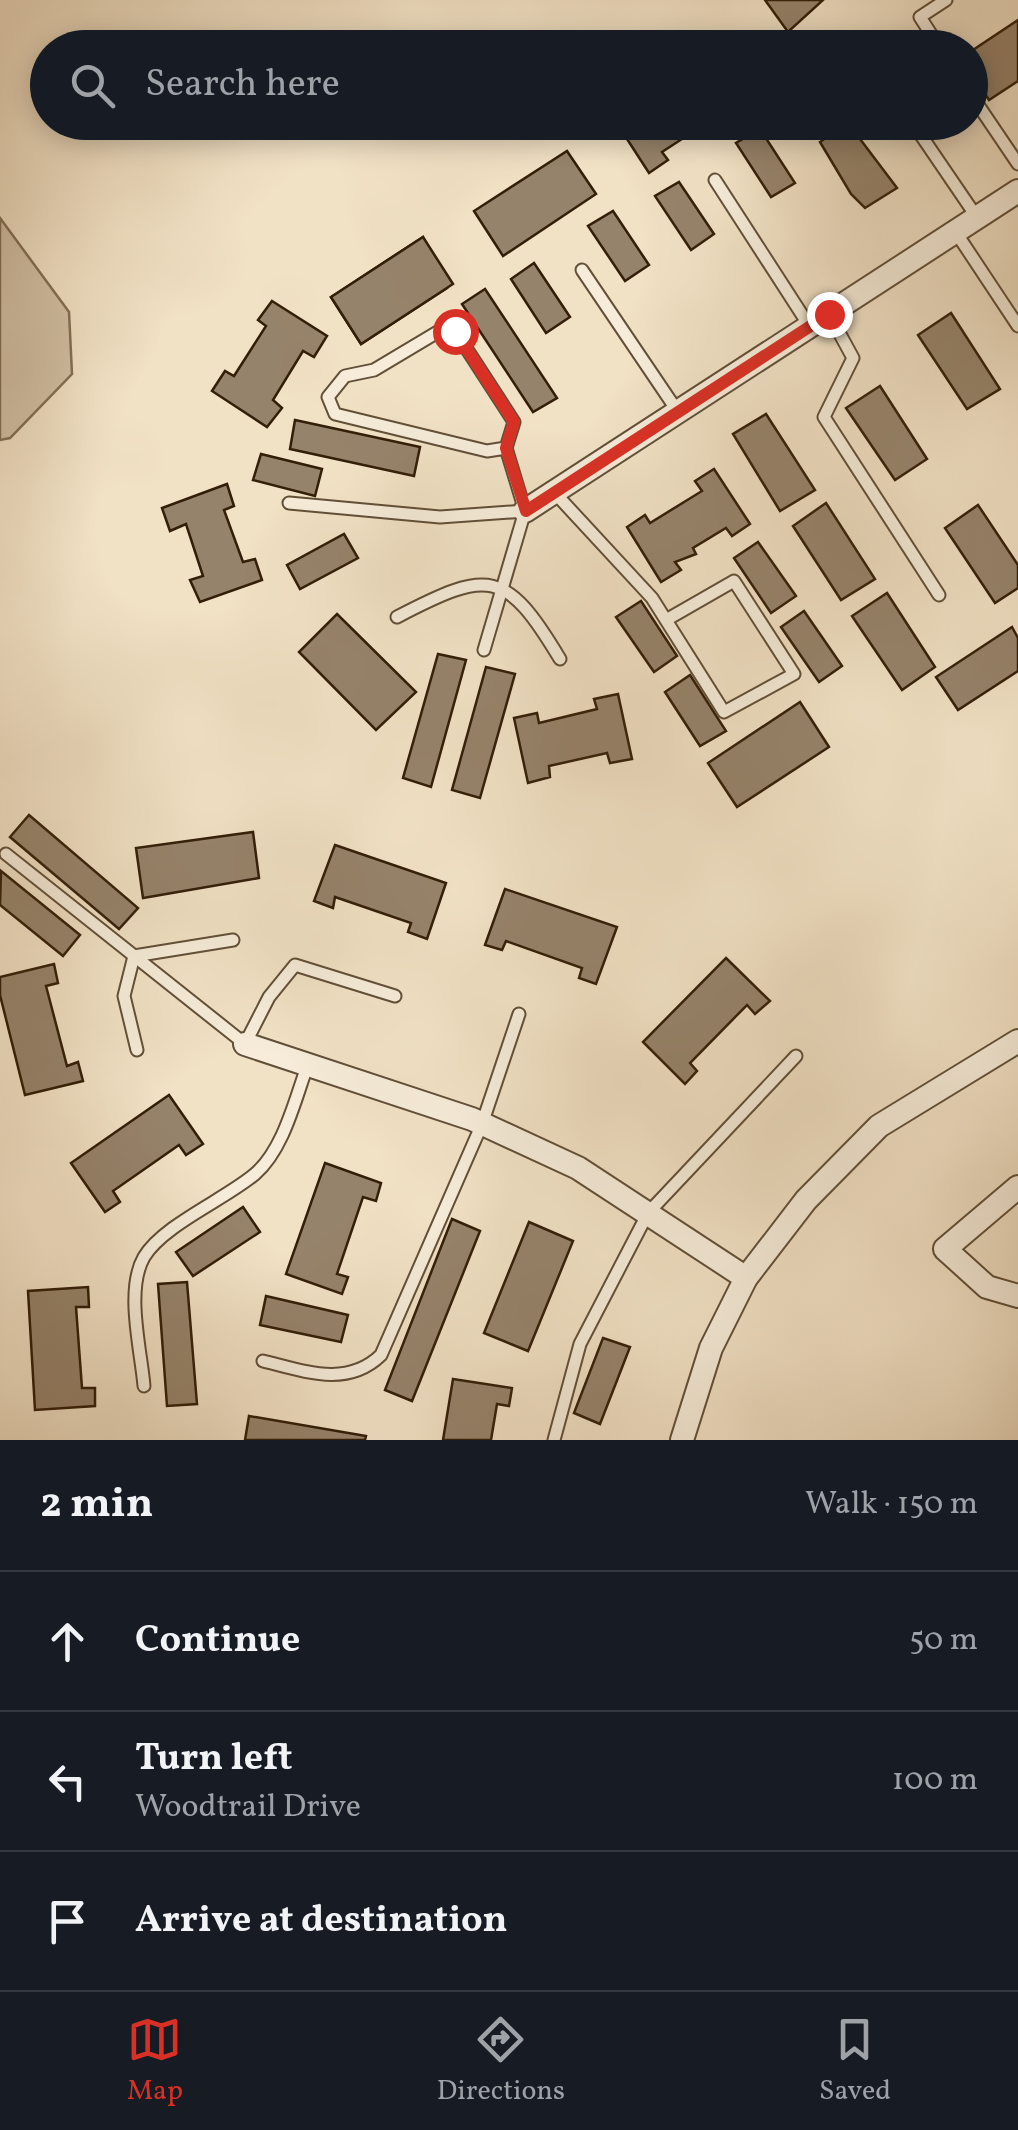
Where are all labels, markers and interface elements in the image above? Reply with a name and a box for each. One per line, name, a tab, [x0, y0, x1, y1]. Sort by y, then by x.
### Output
search box	[30, 30, 988, 140]
icon: search	[65, 58, 120, 113]
text: Search here	[145, 59, 340, 112]
route end	[807, 292, 853, 338]
route start	[433, 309, 479, 355]
text: 2 min	[40, 1476, 153, 1535]
text: Walk · 150 m	[805, 1483, 978, 1527]
icon: ahead	[40, 1614, 95, 1669]
text: Continue	[135, 1615, 300, 1668]
text: 50 m	[909, 1619, 978, 1663]
text: Turn left	[135, 1733, 292, 1786]
icon: left	[40, 1754, 95, 1809]
text: 100 m	[892, 1759, 978, 1803]
text: Woodtrail Drive	[135, 1786, 361, 1830]
icon: arrive	[40, 1894, 95, 1949]
text: Arrive at destination	[135, 1895, 508, 1948]
tab: Map	[127, 2012, 183, 2111]
tab: Directions	[437, 2012, 565, 2111]
tab: Saved	[819, 2012, 891, 2111]

